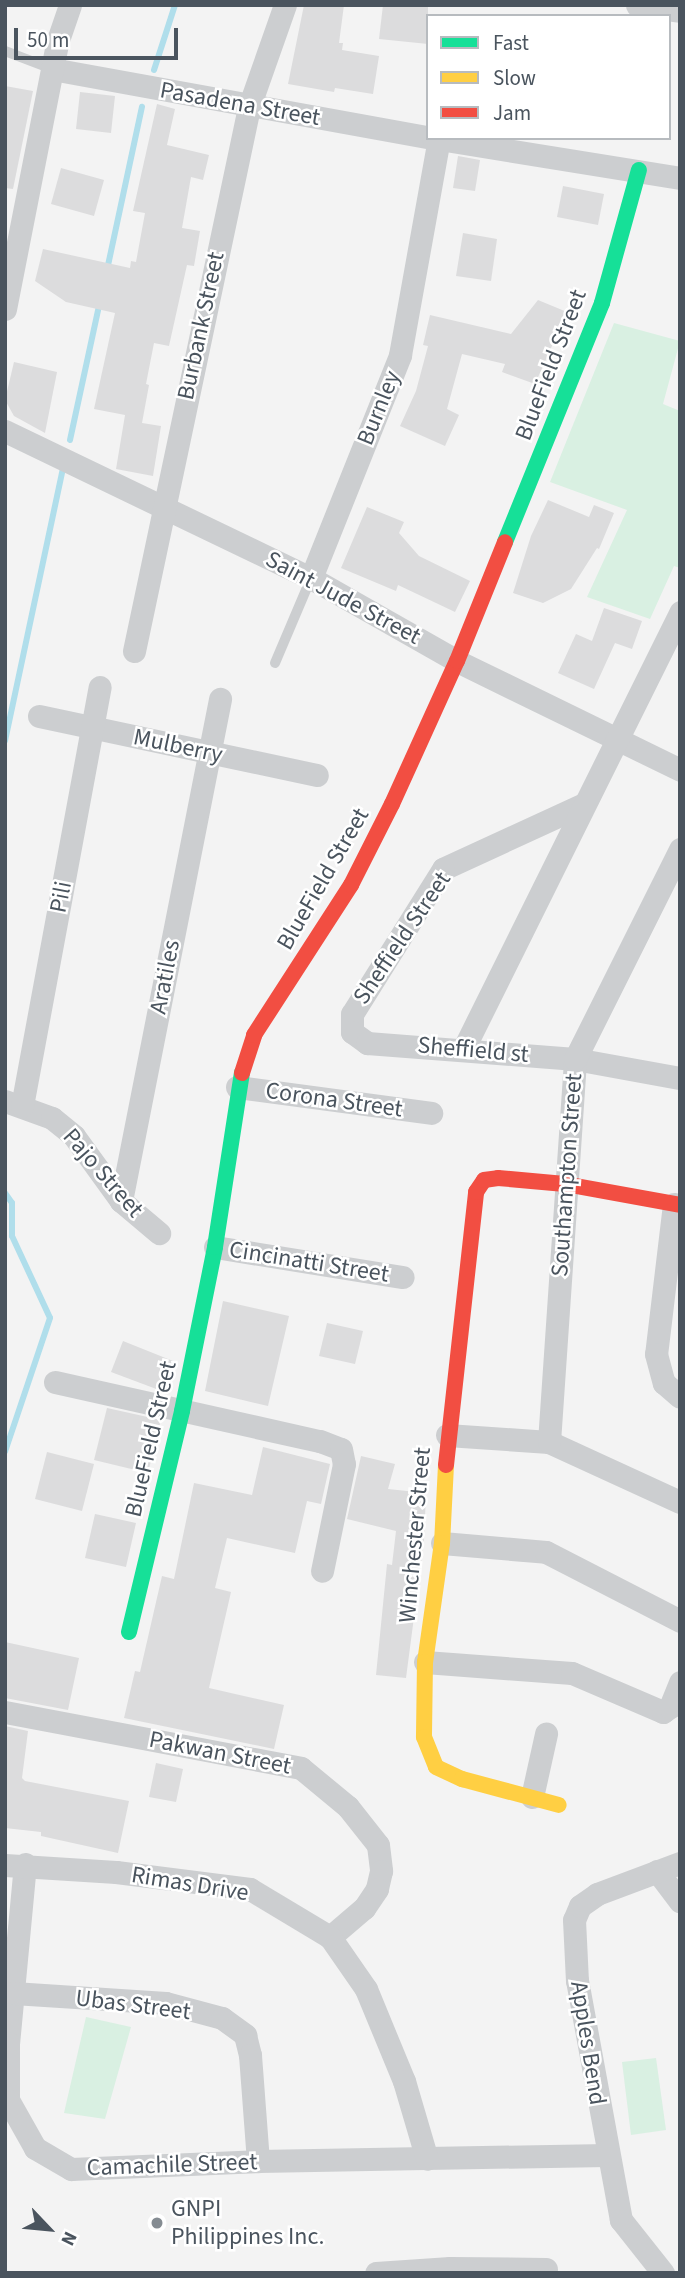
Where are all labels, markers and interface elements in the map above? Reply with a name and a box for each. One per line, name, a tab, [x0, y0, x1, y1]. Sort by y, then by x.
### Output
scale bar	[18, 14, 182, 58]
legend	[426, 14, 671, 140]
text: 50 m	[27, 25, 69, 55]
text: Fast	[493, 28, 529, 58]
text: Slow	[493, 63, 536, 93]
street label: Pasadena Street	[158, 76, 322, 132]
text: Jam	[493, 98, 531, 128]
street label: Burbank Street	[171, 249, 231, 403]
street label: BlueField Street	[509, 286, 593, 444]
street label: Burnley	[351, 366, 407, 450]
street label: Saint Jude Street	[261, 545, 425, 651]
street label: Mulberry	[131, 723, 225, 769]
street label: BlueField Street	[271, 803, 375, 955]
street label: Sheffield Street	[347, 866, 457, 1010]
street label: Pili	[44, 879, 78, 915]
street label: Aratiles	[144, 938, 186, 1016]
street label: Sheffield st	[416, 1031, 530, 1069]
street label: Southampton Street	[546, 1072, 588, 1278]
street label: Corona Street	[264, 1076, 404, 1124]
street label: Pajo Street	[57, 1123, 149, 1223]
street label: Cincinatti Street	[227, 1235, 391, 1289]
street label: BlueField Street	[119, 1358, 183, 1520]
street label: Winchester Street	[393, 1446, 437, 1624]
street label: Pakwan Street	[147, 1725, 293, 1781]
street label: Rimas Drive	[129, 1861, 251, 1907]
street label: Apples Bend	[564, 1979, 612, 2107]
street label: Ubas Street	[74, 1984, 192, 2026]
street label: Camachile Street	[86, 2148, 258, 2182]
north arrow	[14, 2194, 84, 2264]
place label: GNPI Philippines Inc.	[171, 2195, 324, 2251]
marker: GNPI Philippines Inc.	[149, 2215, 165, 2231]
text: N	[53, 2227, 83, 2250]

